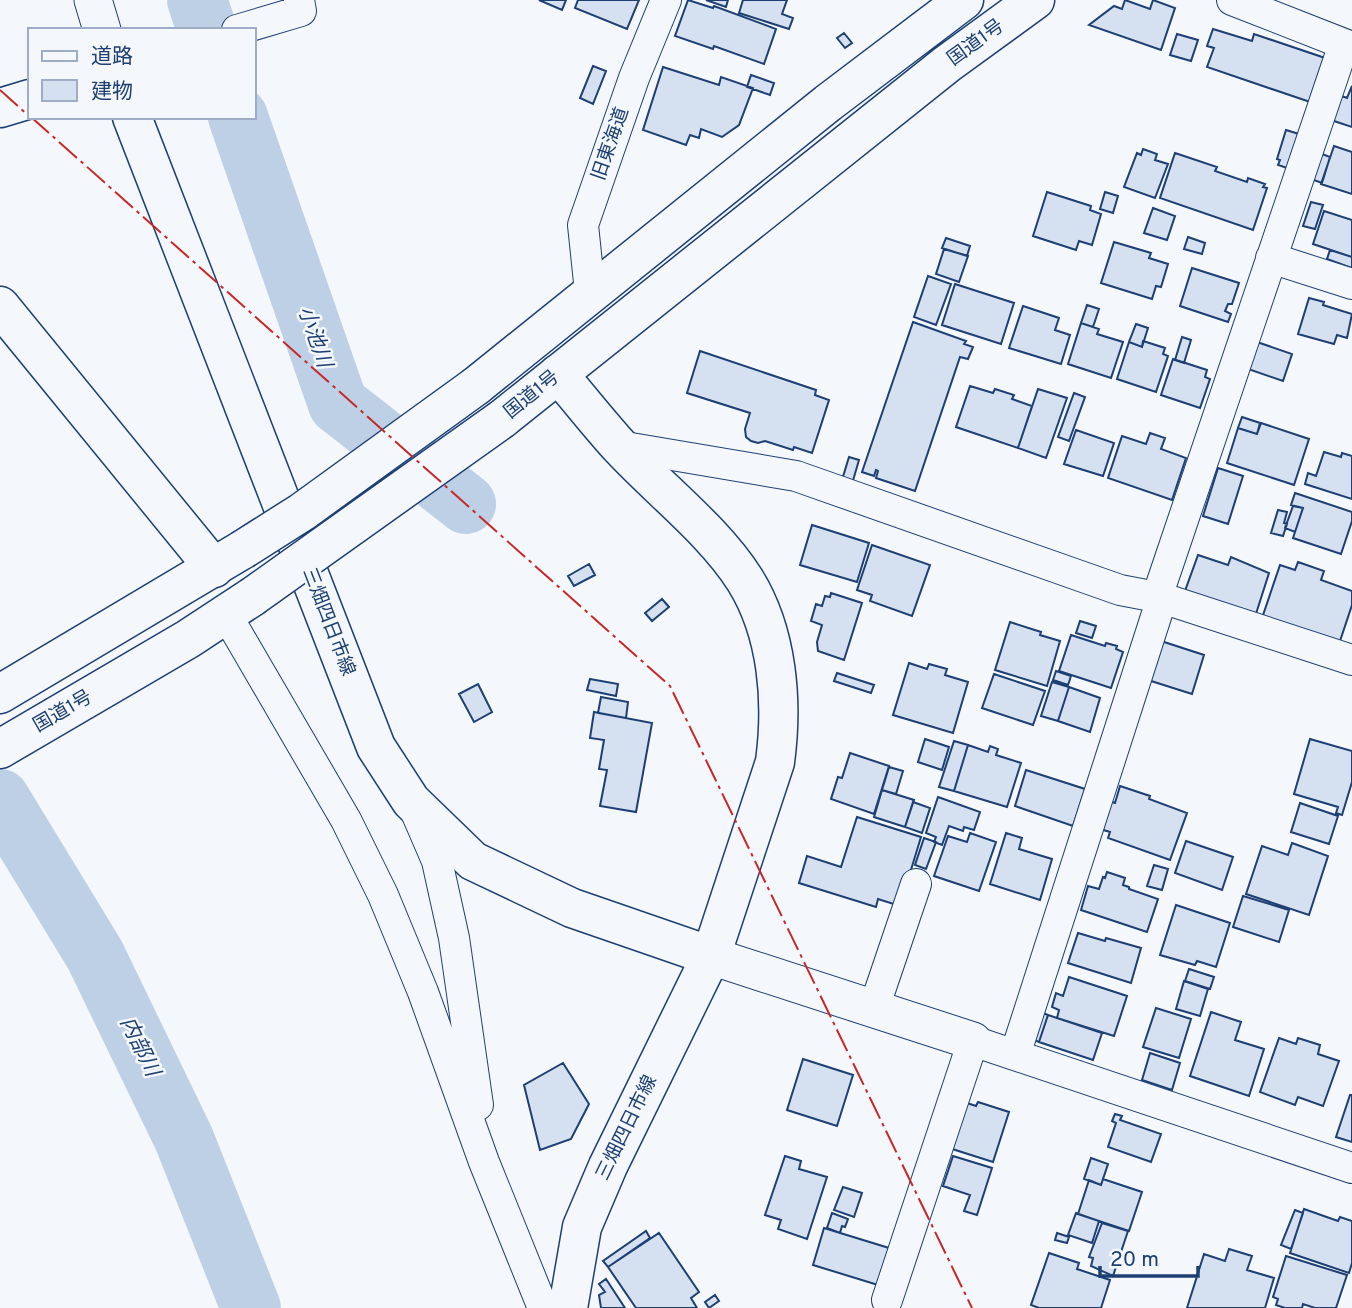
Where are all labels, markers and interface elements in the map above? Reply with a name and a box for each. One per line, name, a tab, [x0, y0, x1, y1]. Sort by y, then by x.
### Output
street label: 国道1号	[943, 14, 1009, 72]
legend	[28, 28, 256, 119]
text: 道路	[91, 44, 133, 71]
text: 建物	[91, 79, 133, 106]
street label: 旧東海道	[587, 104, 635, 184]
water label: 小池川	[291, 303, 338, 373]
street label: 国道1号	[500, 366, 564, 424]
street label: 三畑四日市線	[296, 564, 360, 680]
street label: 国道1号	[29, 686, 97, 738]
water label: 内部川	[113, 1013, 166, 1083]
street label: 三畑四日市線	[591, 1072, 663, 1184]
scale bar	[1100, 1234, 1198, 1278]
text: 20 m	[1110, 1247, 1159, 1274]

